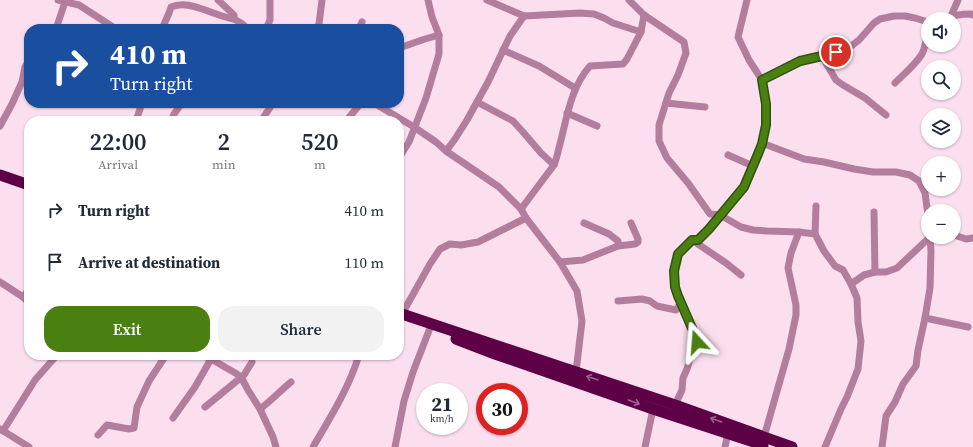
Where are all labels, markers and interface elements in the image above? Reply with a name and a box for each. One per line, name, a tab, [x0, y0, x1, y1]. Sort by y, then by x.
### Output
map controls	[921, 12, 961, 244]
button: sound	[921, 12, 961, 52]
text: 410 m	[110, 35, 187, 73]
pin	[819, 35, 853, 69]
icon: right	[44, 40, 96, 92]
icon: arrive	[825, 41, 847, 63]
button: search	[921, 60, 961, 100]
text: Turn right	[110, 71, 192, 96]
button: layers	[921, 108, 961, 148]
text: 22:00	[89, 125, 147, 158]
text: 2	[218, 125, 230, 158]
text: 520	[301, 125, 339, 158]
text: Arrival	[98, 156, 138, 173]
text: min	[212, 156, 236, 173]
text: m	[314, 156, 326, 173]
button: +	[921, 156, 961, 196]
icon: right	[44, 199, 66, 221]
text: Turn right	[78, 200, 150, 221]
text: 410 m	[344, 200, 384, 221]
button: −	[921, 204, 961, 244]
icon: arrive	[44, 251, 66, 273]
text: Arrive at destination	[78, 252, 220, 273]
text: 110 m	[344, 252, 384, 273]
button: Exit	[44, 306, 210, 352]
button: Share	[218, 306, 384, 352]
position arrow	[676, 321, 718, 363]
one-way arrow	[586, 374, 599, 381]
speed limit sign: 30	[476, 383, 528, 435]
text: 21	[431, 390, 453, 418]
one-way arrow	[627, 398, 639, 406]
text: km/h	[430, 412, 454, 425]
one-way arrow	[710, 415, 722, 423]

